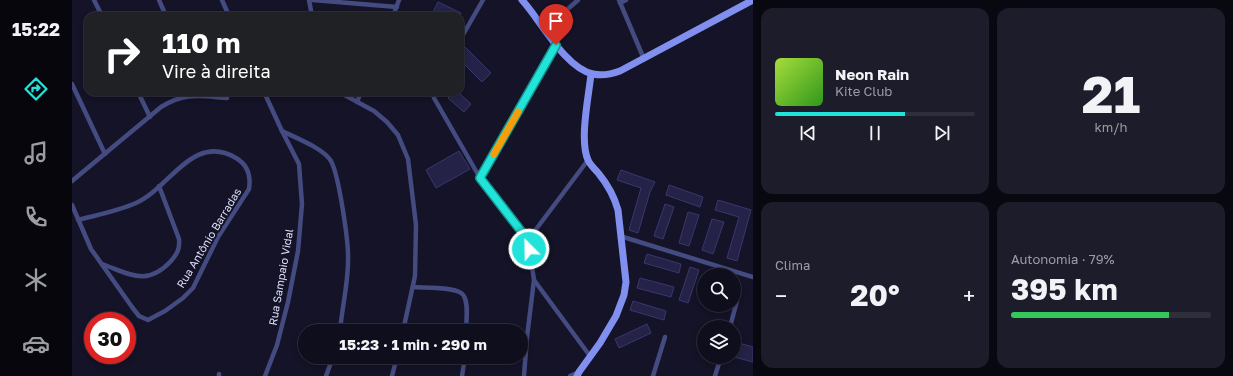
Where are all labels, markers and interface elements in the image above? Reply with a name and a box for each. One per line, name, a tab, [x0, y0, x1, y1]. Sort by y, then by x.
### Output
pin	[539, 4, 573, 45]
icon: arrive	[545, 10, 567, 32]
text: 15:22	[12, 18, 60, 40]
text: 110 m	[162, 26, 241, 59]
icon: right	[96, 28, 148, 80]
text: Vire à direita	[162, 60, 271, 82]
text: 21	[1082, 62, 1140, 124]
text: Neon Rain	[835, 65, 909, 83]
icon: directions	[22, 75, 50, 103]
text: Kite Club	[835, 83, 892, 99]
text: km/h	[1094, 119, 1128, 135]
icon: previous	[797, 122, 819, 144]
icon: pause	[864, 122, 886, 144]
icon: next	[931, 122, 953, 144]
icon: music	[22, 139, 50, 167]
street label: Rua Antônio Barradas	[174, 185, 244, 290]
icon: phone	[22, 203, 50, 231]
street label: Rua Sampaio Vidal	[266, 227, 295, 326]
position arrow	[508, 228, 550, 270]
text: Autonomia · 79%	[1011, 251, 1115, 267]
text: Clima	[775, 257, 810, 273]
icon: climate	[22, 266, 50, 294]
map controls	[697, 268, 741, 364]
button: search	[697, 268, 741, 312]
text: 395 km	[1011, 271, 1118, 307]
text: 20°	[850, 277, 900, 313]
text: −	[775, 282, 787, 309]
text: +	[963, 282, 975, 309]
speed limit sign: 30	[84, 312, 136, 364]
button: layers	[697, 320, 741, 364]
icon: car	[22, 330, 50, 358]
text: 15:23 · 1 min · 290 m	[339, 335, 487, 353]

